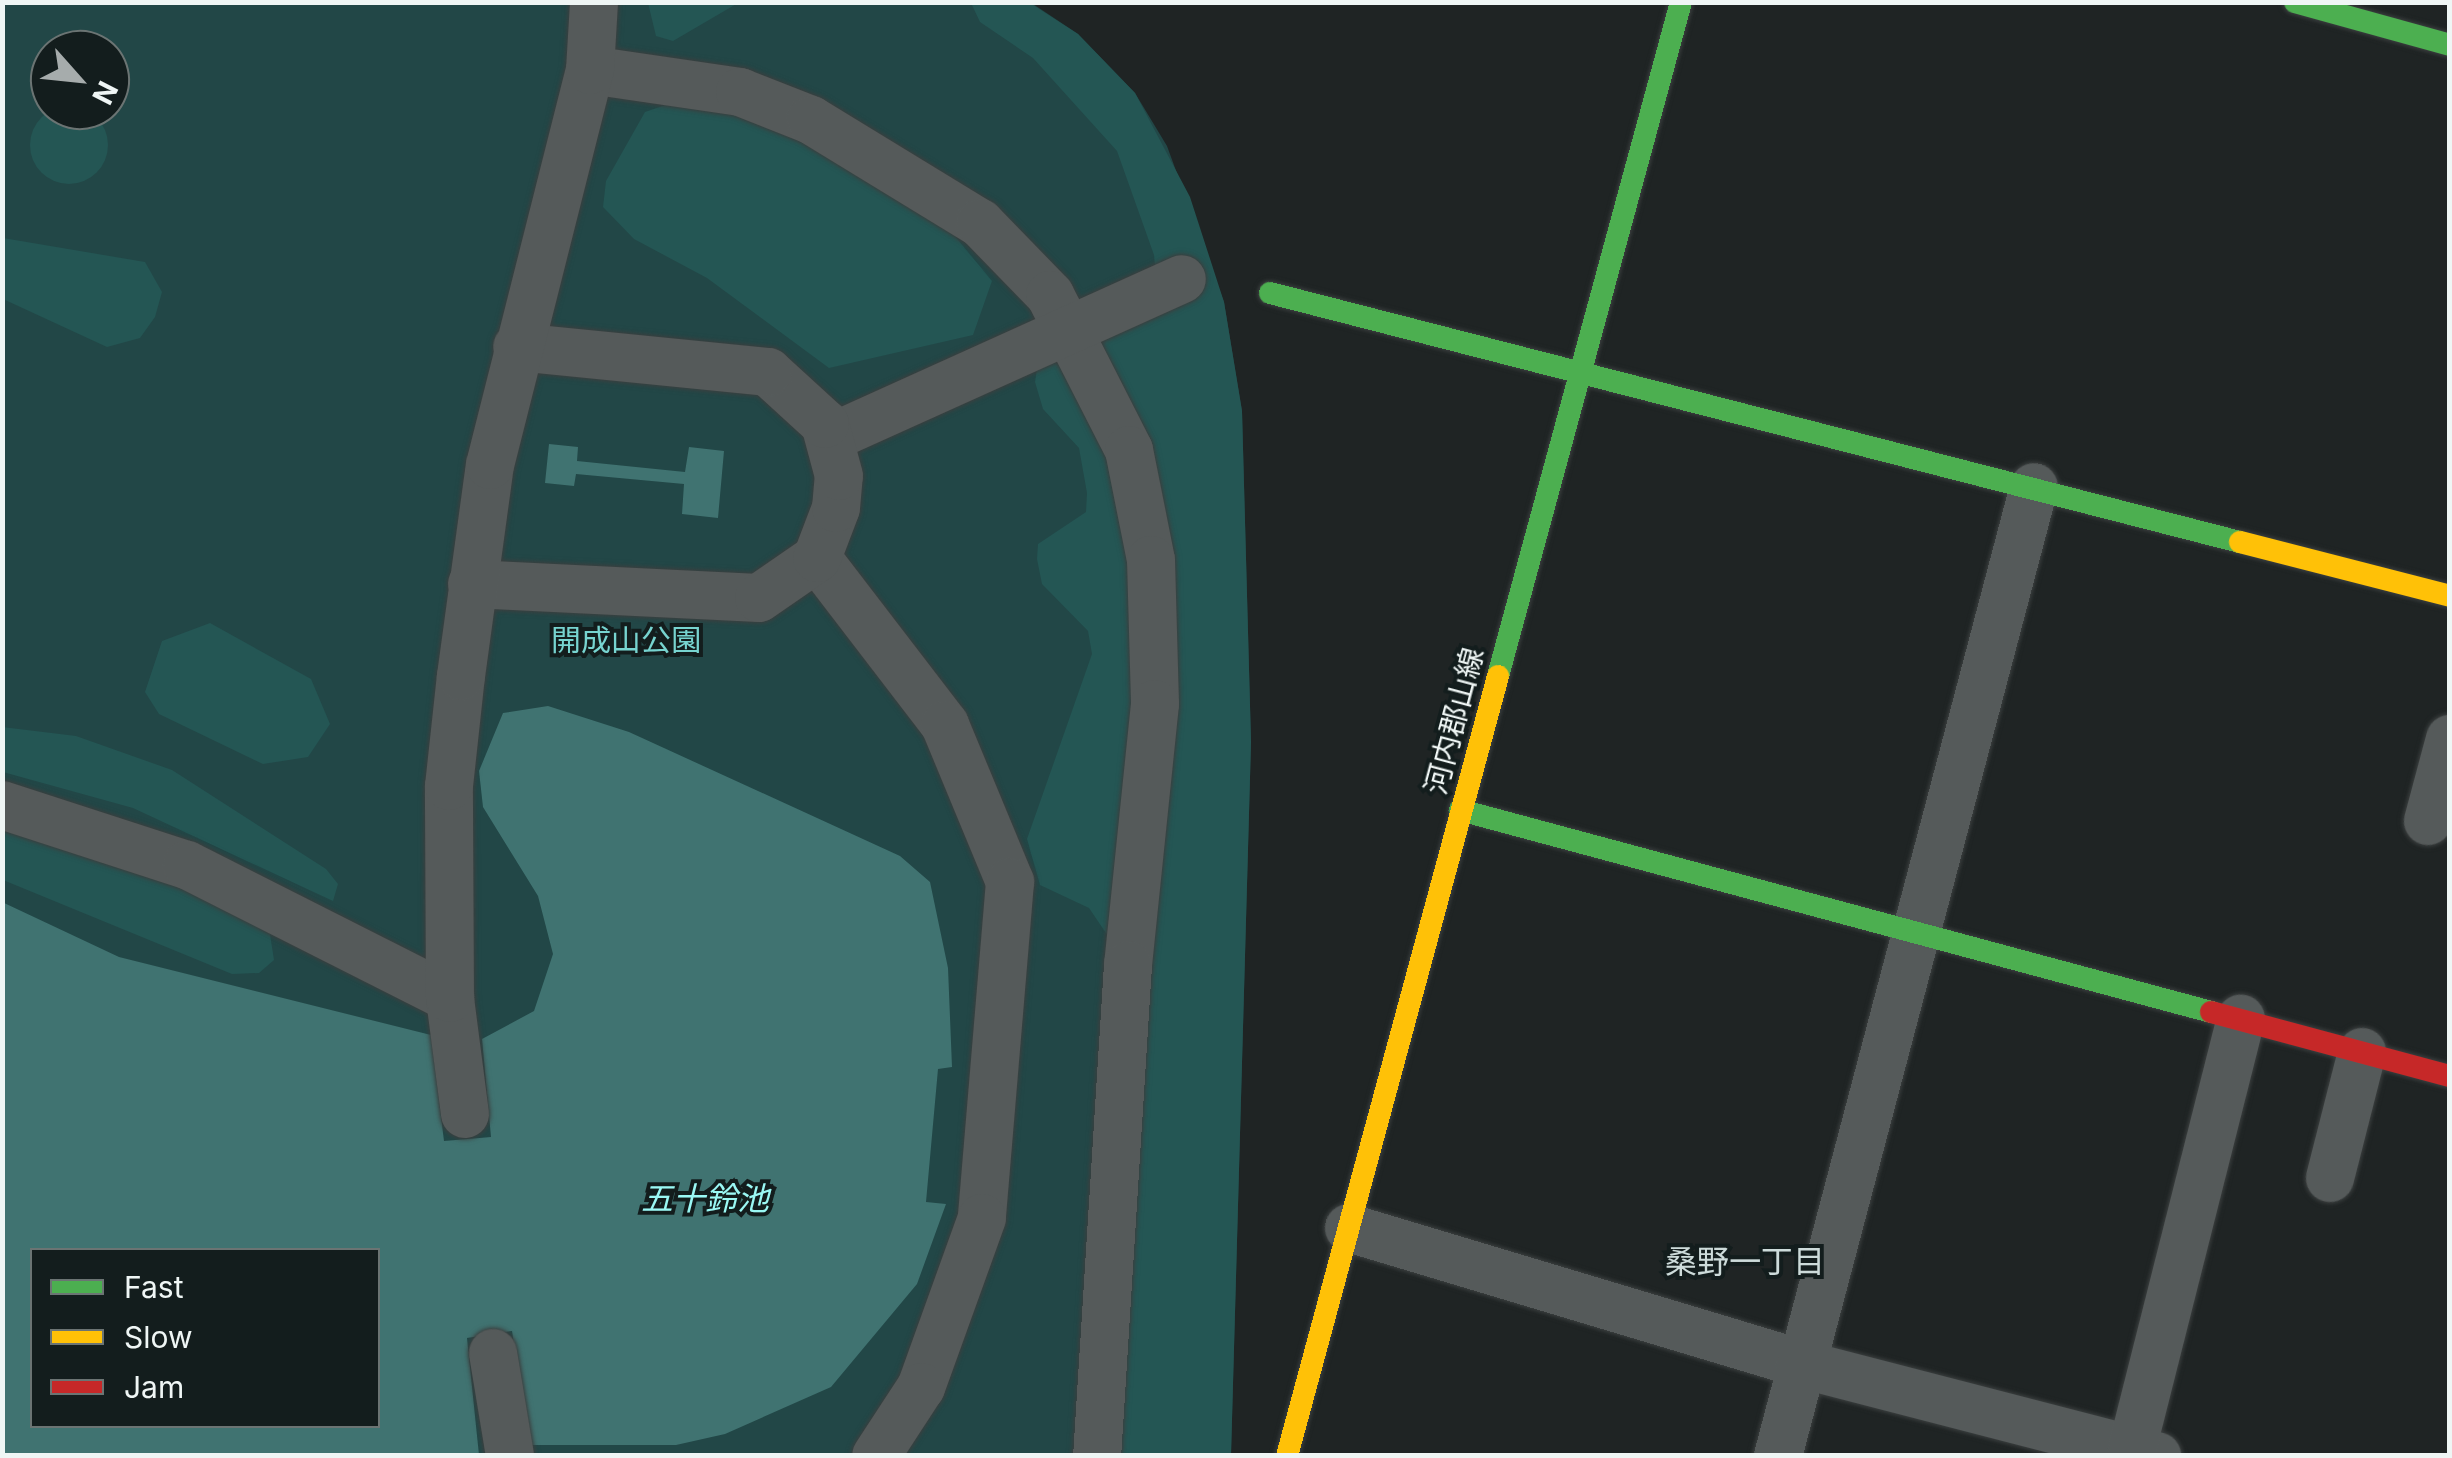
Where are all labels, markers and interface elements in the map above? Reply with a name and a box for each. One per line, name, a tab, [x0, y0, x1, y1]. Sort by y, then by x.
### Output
north arrow	[30, 30, 130, 130]
text: N	[85, 75, 125, 110]
park label: 開成山公園	[551, 622, 701, 658]
street label: 河内郡山線	[1417, 644, 1491, 798]
water label: 五十鈴池	[641, 1180, 769, 1218]
district label: 桑野一丁目	[1665, 1243, 1825, 1281]
legend	[30, 1248, 380, 1428]
text: Fast	[124, 1269, 183, 1305]
text: Slow	[124, 1319, 193, 1355]
text: Jam	[124, 1369, 184, 1405]

